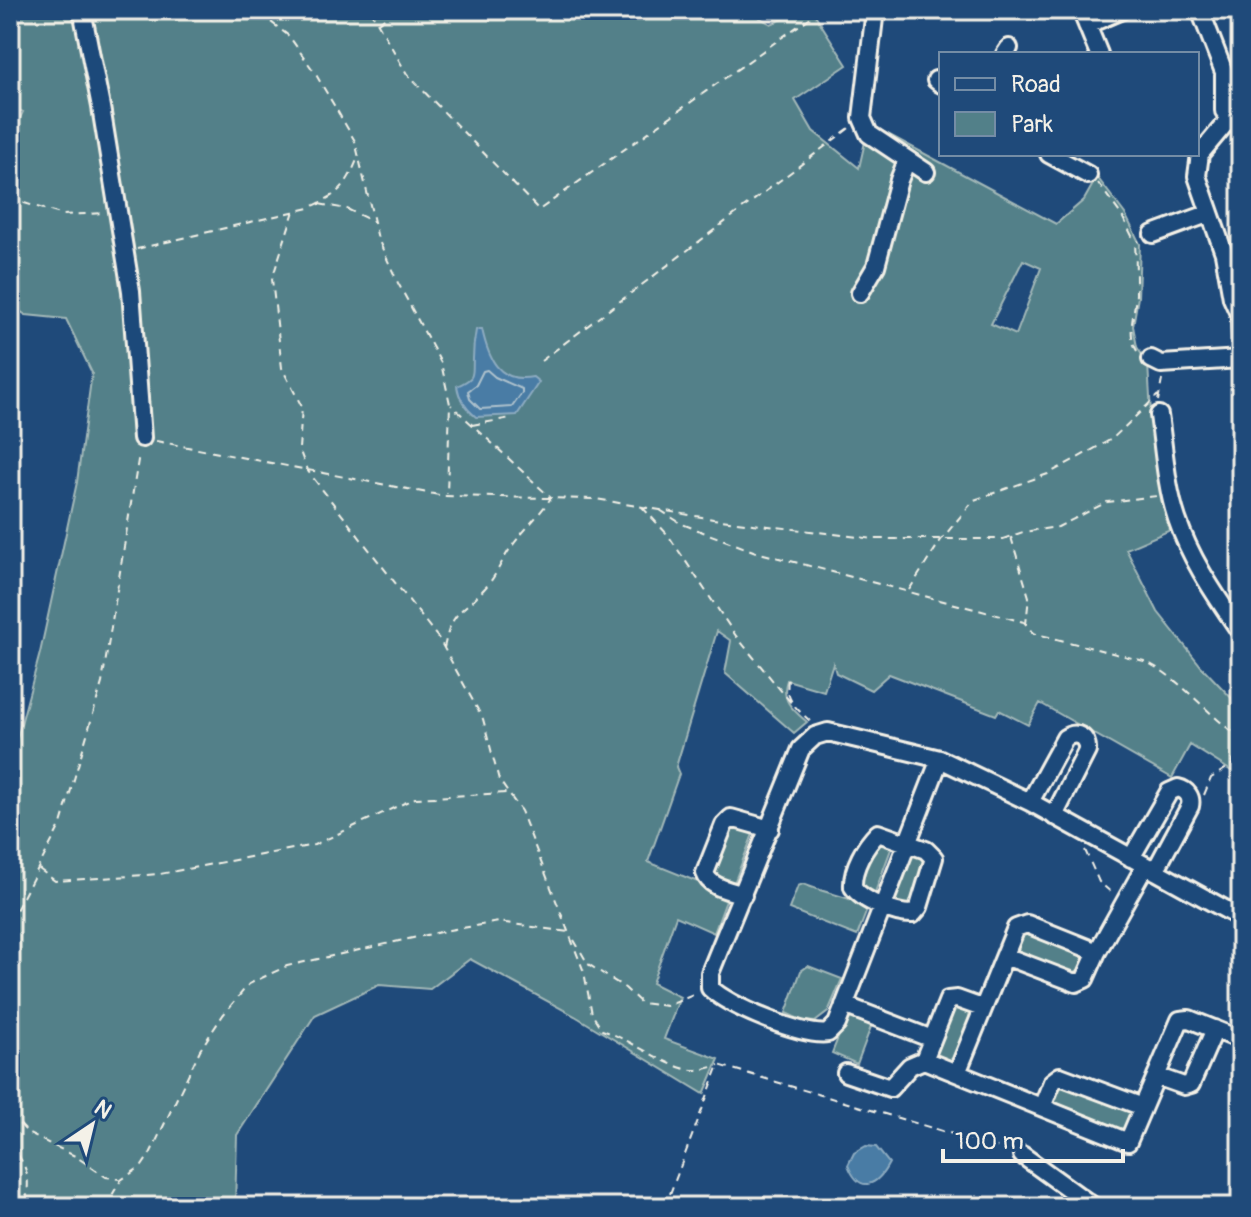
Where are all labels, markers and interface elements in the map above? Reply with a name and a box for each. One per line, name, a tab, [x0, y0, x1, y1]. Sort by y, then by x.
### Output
legend	[939, 52, 1199, 156]
text: Road	[1011, 70, 1061, 99]
text: Park	[1011, 110, 1053, 139]
north arrow	[52, 1085, 132, 1165]
text: N	[89, 1094, 117, 1125]
scale bar	[943, 1113, 1123, 1163]
text: 100 m	[955, 1127, 1024, 1156]

